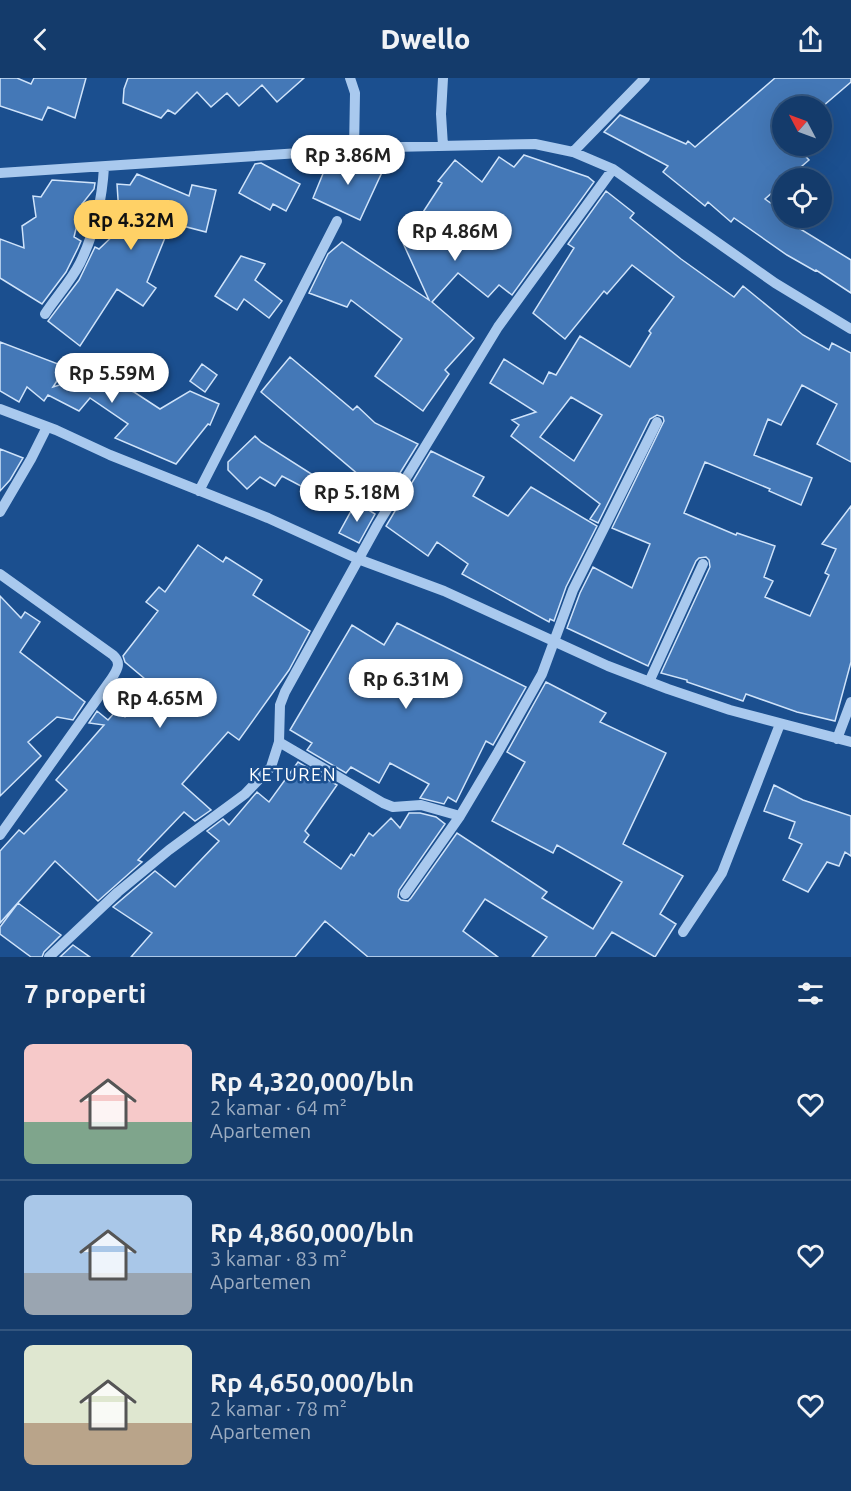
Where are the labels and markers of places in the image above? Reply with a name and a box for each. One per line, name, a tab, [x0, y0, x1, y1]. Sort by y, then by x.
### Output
pin: Rp 3.86M	[286, 135, 410, 186]
pin: Rp 4.32M	[69, 200, 193, 251]
pin: Rp 4.86M	[393, 211, 517, 262]
pin: Rp 5.59M	[50, 353, 174, 404]
pin: Rp 5.18M	[295, 472, 419, 523]
pin: Rp 6.31M	[344, 659, 468, 710]
pin: Rp 4.65M	[98, 678, 222, 729]

